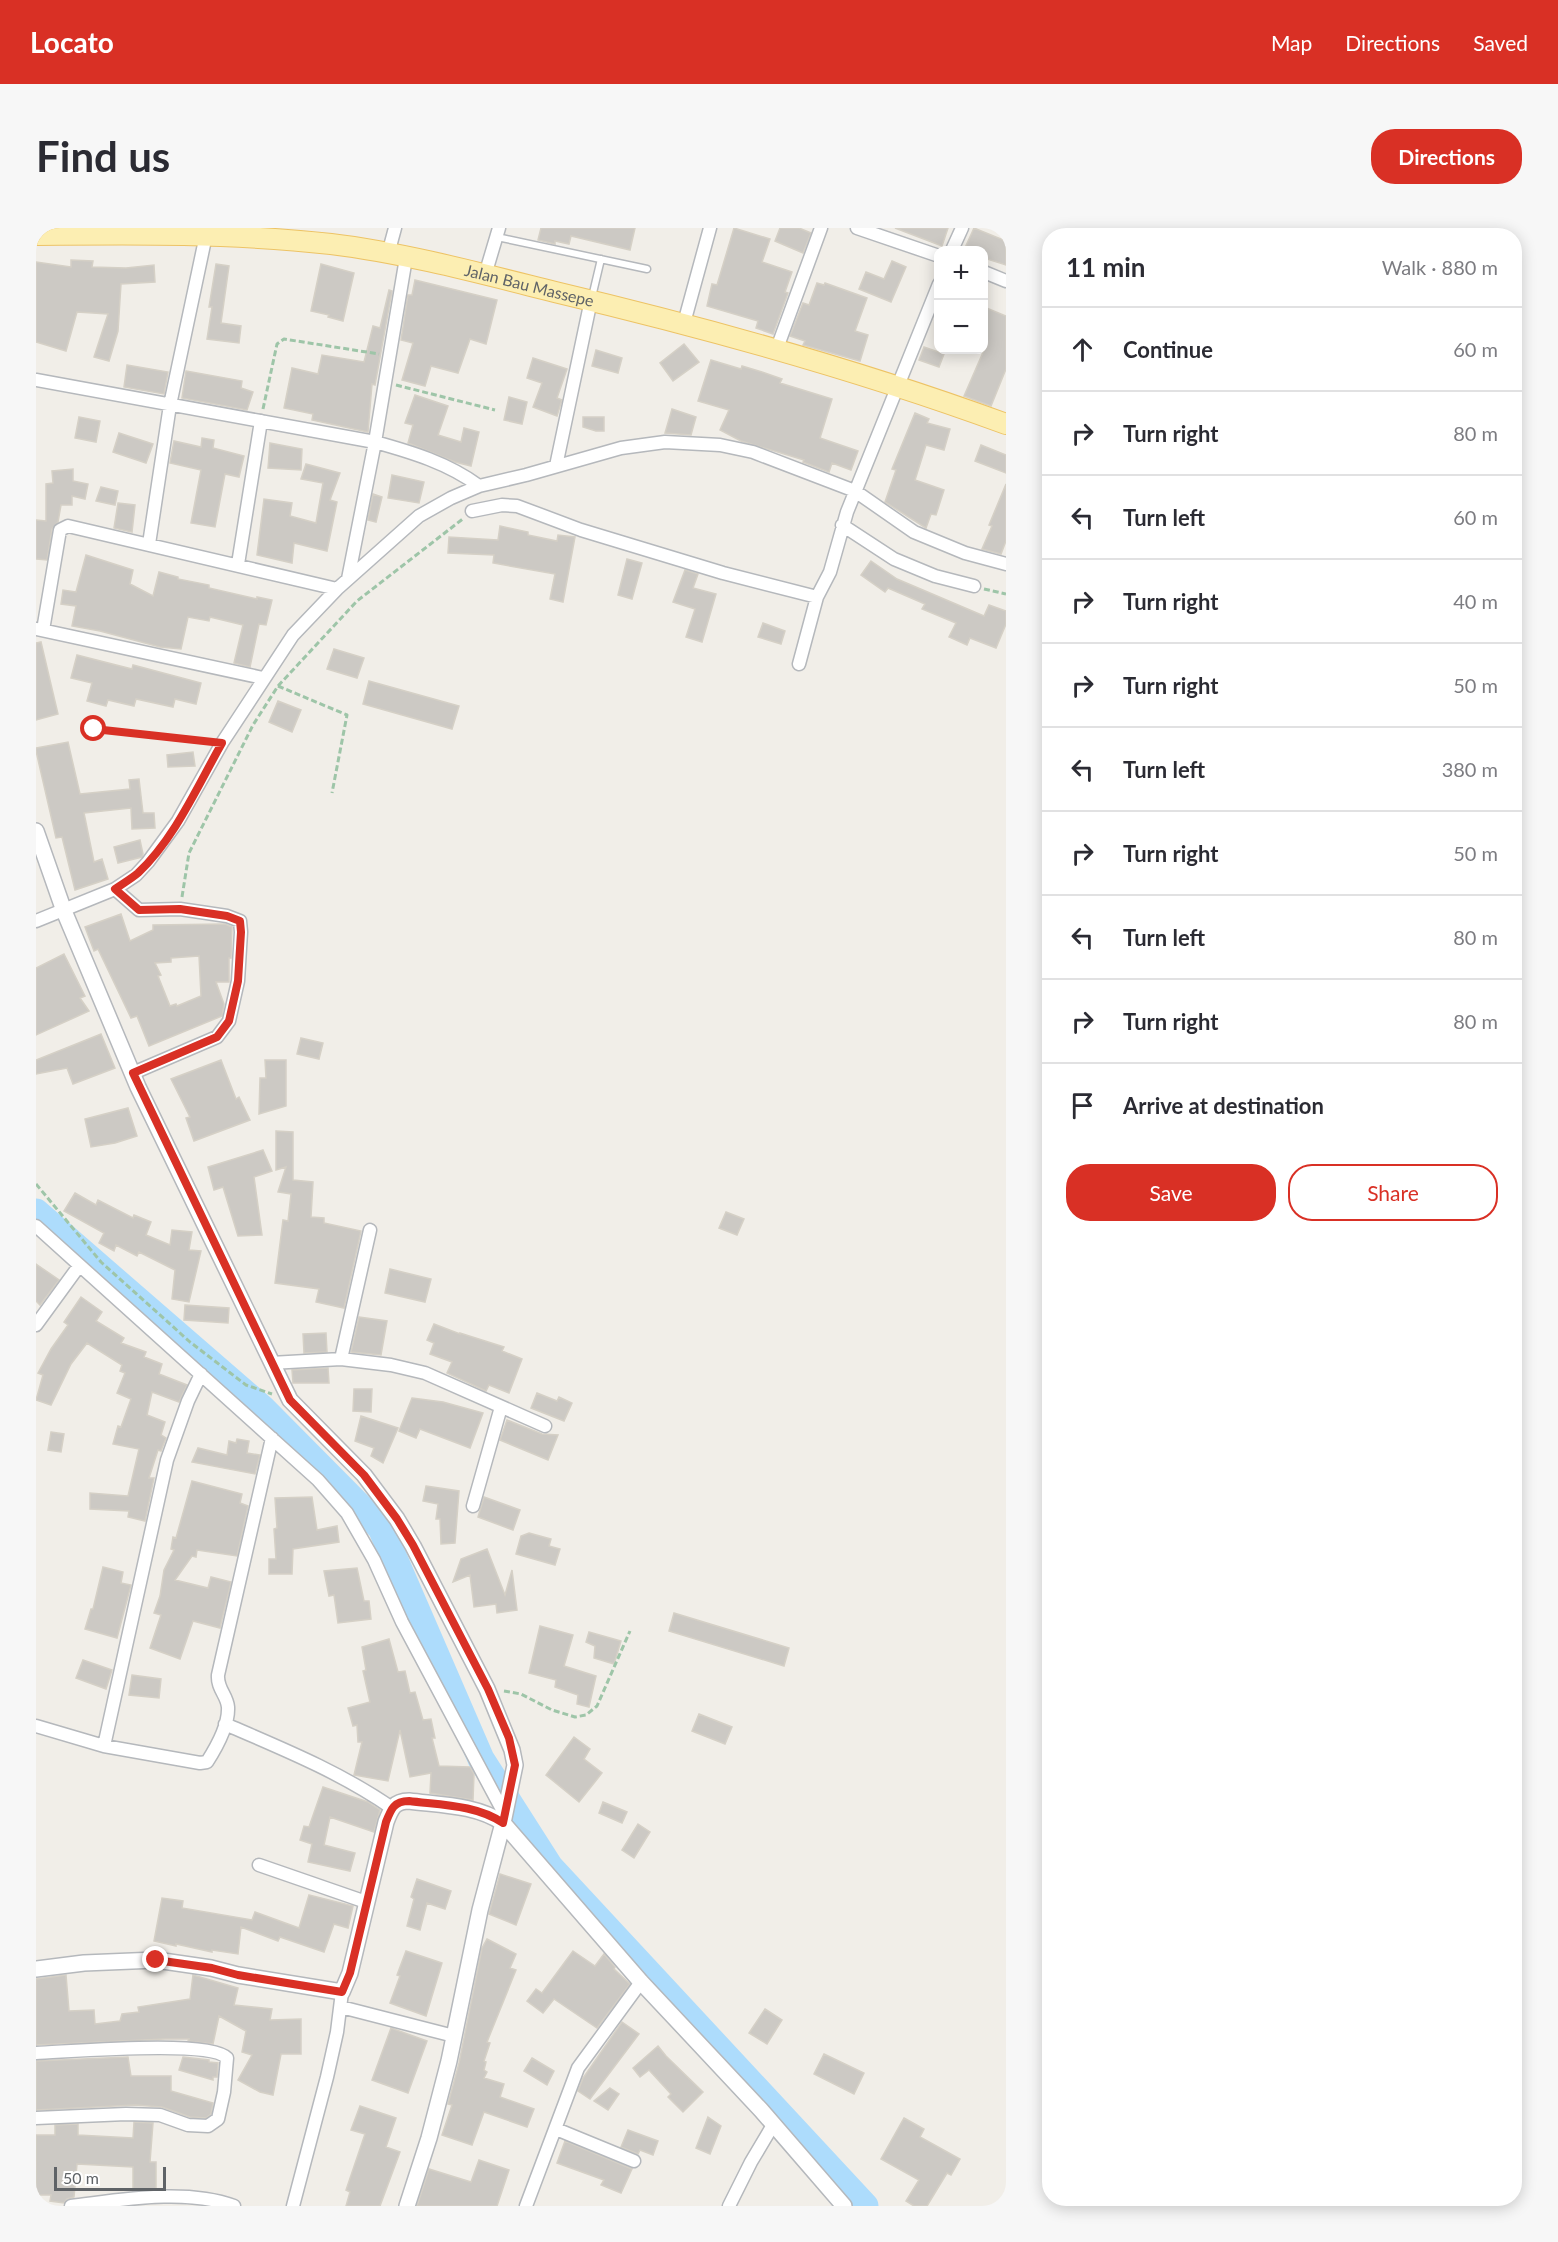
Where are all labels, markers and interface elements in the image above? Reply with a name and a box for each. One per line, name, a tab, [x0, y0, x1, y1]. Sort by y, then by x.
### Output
text: Locato	[30, 25, 114, 59]
text: Map	[1271, 30, 1312, 55]
text: Directions	[1345, 30, 1440, 55]
text: Saved	[1473, 30, 1528, 55]
button: Directions	[1371, 129, 1522, 184]
text: Find us	[36, 131, 170, 181]
map controls	[934, 246, 988, 354]
button: +	[934, 246, 988, 300]
text: 11 min	[1066, 251, 1146, 283]
text: Walk · 880 m	[1382, 255, 1498, 279]
street label: Jalan Bau Massepe	[463, 260, 596, 310]
button: −	[934, 300, 988, 354]
icon: ahead	[1066, 333, 1099, 366]
text: Continue	[1123, 336, 1213, 363]
text: 60 m	[1453, 337, 1498, 361]
icon: right	[1066, 417, 1099, 450]
text: Turn right	[1123, 420, 1218, 447]
text: 80 m	[1453, 421, 1498, 445]
icon: left	[1066, 501, 1099, 534]
text: Turn left	[1123, 504, 1205, 531]
text: 60 m	[1453, 505, 1498, 529]
icon: right	[1066, 585, 1099, 618]
text: Turn right	[1123, 588, 1218, 615]
text: 40 m	[1453, 589, 1498, 613]
icon: right	[1066, 669, 1099, 702]
text: Turn right	[1123, 672, 1218, 699]
text: 50 m	[1453, 673, 1498, 697]
route start	[80, 715, 106, 741]
icon: left	[1066, 753, 1099, 786]
text: Turn left	[1123, 756, 1205, 783]
text: 380 m	[1442, 757, 1498, 781]
icon: right	[1066, 837, 1099, 870]
text: Turn right	[1123, 840, 1218, 867]
text: 50 m	[1453, 841, 1498, 865]
icon: left	[1066, 921, 1099, 954]
text: Turn left	[1123, 924, 1205, 951]
text: 80 m	[1453, 925, 1498, 949]
icon: right	[1066, 1005, 1099, 1038]
text: Turn right	[1123, 1008, 1218, 1035]
text: 80 m	[1453, 1009, 1498, 1033]
icon: arrive	[1066, 1089, 1099, 1122]
text: Arrive at destination	[1123, 1092, 1324, 1119]
button: Save	[1066, 1164, 1276, 1221]
button: Share	[1288, 1164, 1498, 1221]
route end	[142, 1946, 168, 1972]
scale bar	[54, 2164, 166, 2192]
text: 50 m	[63, 2168, 99, 2187]

